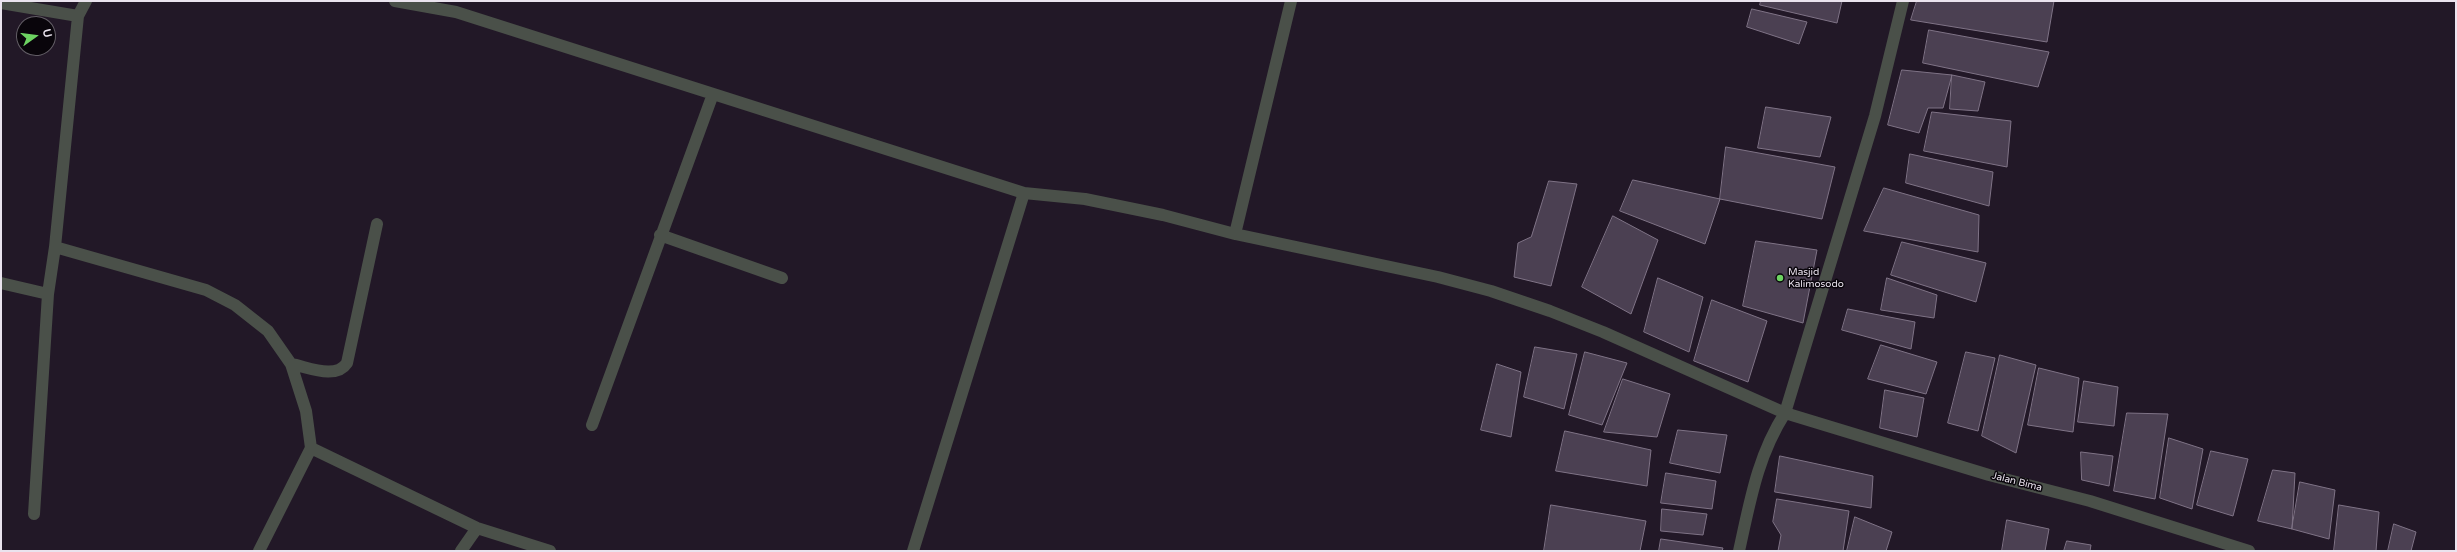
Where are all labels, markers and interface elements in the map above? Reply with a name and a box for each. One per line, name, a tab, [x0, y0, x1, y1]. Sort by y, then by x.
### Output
north arrow	[16, 16, 56, 56]
text: U	[40, 28, 54, 39]
place label: Masjid Kalimosodo	[1788, 266, 1844, 290]
marker: Masjid Kalimosodo	[1775, 273, 1785, 283]
street label: Jalan Bima	[1991, 470, 2043, 494]

